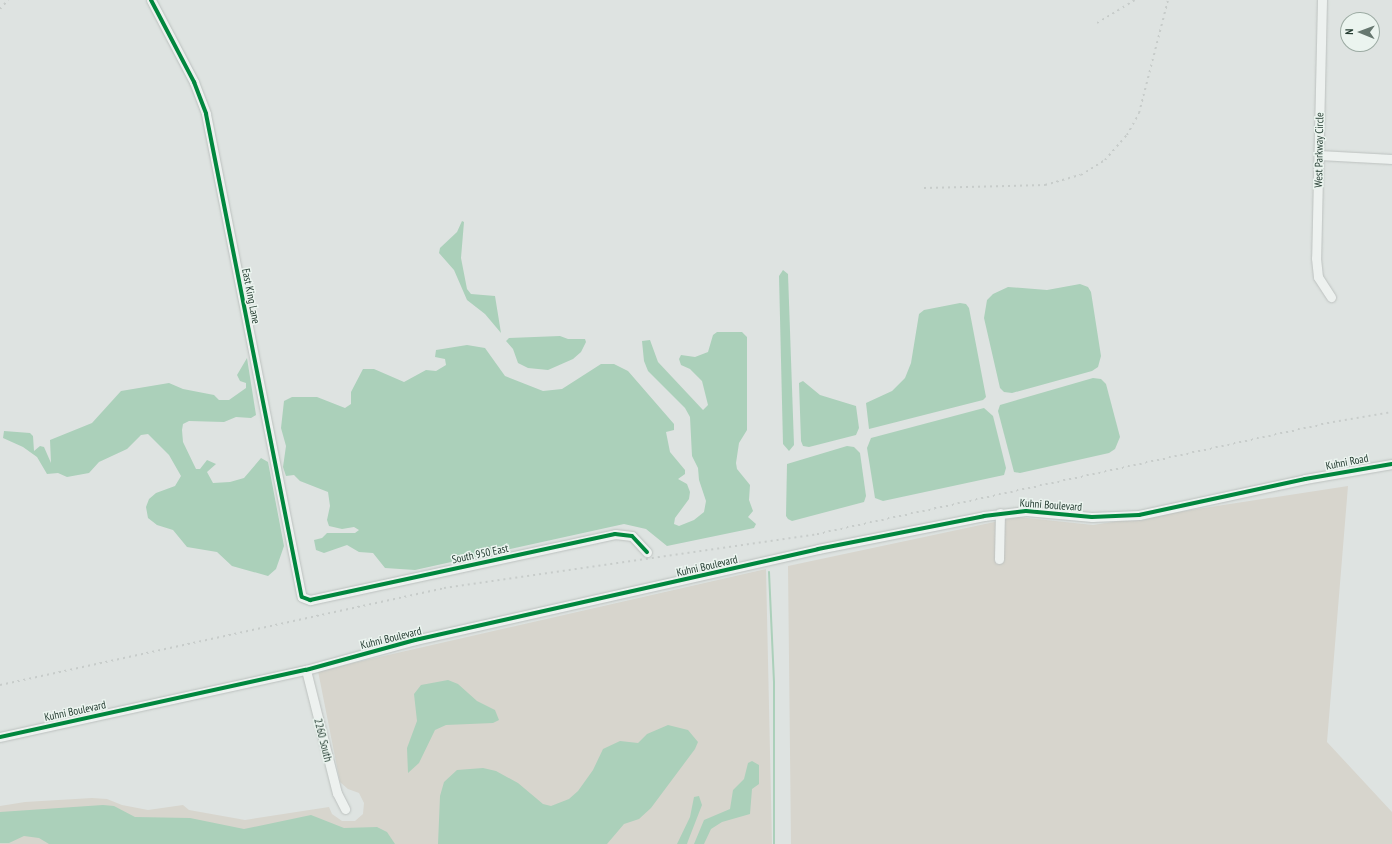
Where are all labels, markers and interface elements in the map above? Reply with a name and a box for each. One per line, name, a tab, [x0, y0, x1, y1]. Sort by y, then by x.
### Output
north arrow	[1340, 12, 1380, 52]
text: N	[1342, 29, 1356, 35]
street label: West Parkway Circle	[1312, 112, 1326, 188]
street label: East King Lane	[239, 267, 263, 325]
street label: Kuhni Road	[1325, 451, 1369, 473]
street label: Kuhni Boulevard	[1019, 496, 1083, 514]
street label: South 950 East	[451, 542, 509, 566]
street label: Kuhni Boulevard	[675, 553, 739, 579]
street label: Kuhni Boulevard	[359, 624, 423, 652]
street label: Kuhni Boulevard	[43, 698, 107, 724]
street label: 2260 South	[311, 717, 335, 763]

